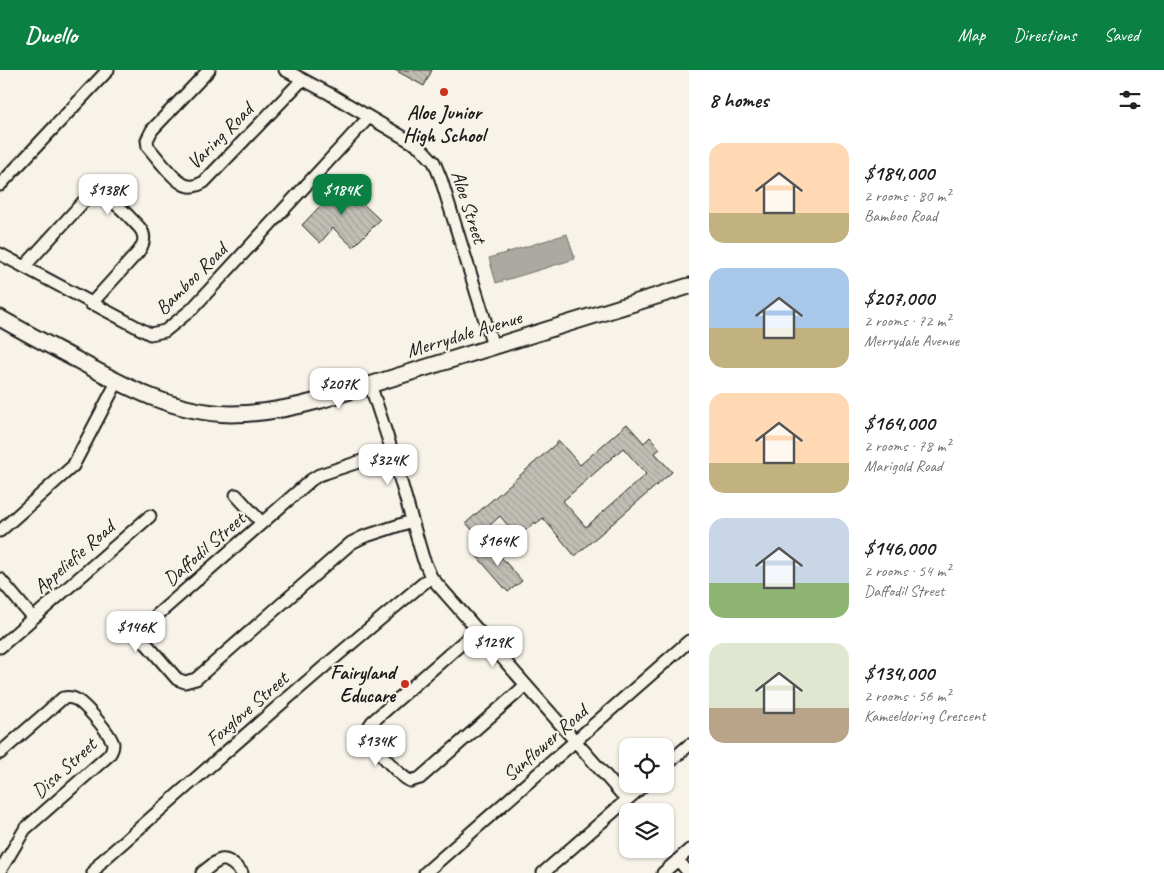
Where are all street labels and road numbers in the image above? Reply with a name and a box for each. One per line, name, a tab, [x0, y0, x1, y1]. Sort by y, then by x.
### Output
street label: Varing Road	[182, 95, 261, 174]
street label: Aloe Street	[446, 167, 493, 249]
street label: Bamboo Road	[150, 236, 234, 320]
street label: Merrydale Avenue	[404, 304, 526, 363]
street label: Daffodil Street	[158, 505, 252, 591]
street label: Appeliefie Road	[28, 513, 122, 599]
street label: Foxglove Street	[201, 665, 295, 752]
street label: Sunflower Road	[497, 697, 595, 787]
street label: Disa Street	[26, 731, 103, 804]

